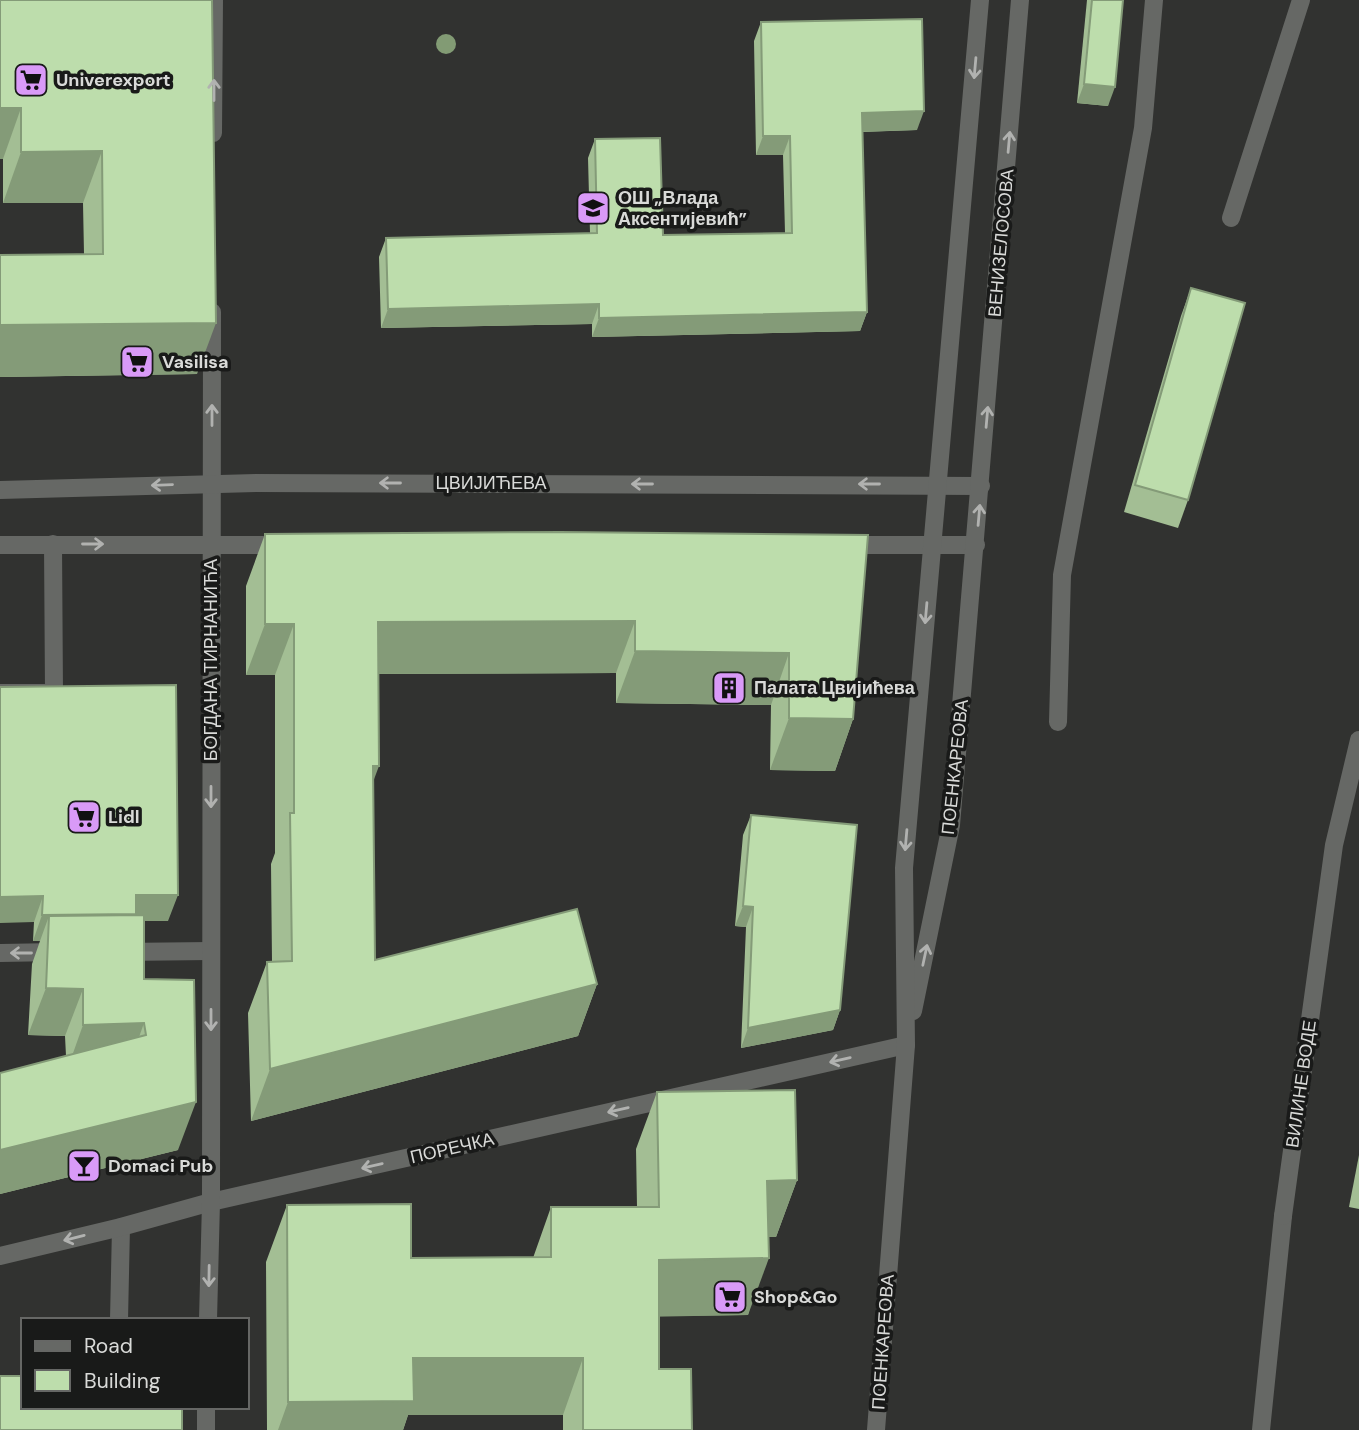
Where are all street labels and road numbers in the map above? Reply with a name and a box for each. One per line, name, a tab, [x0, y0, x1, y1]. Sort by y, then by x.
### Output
street label: ВЕНИЗЕЛОСОВА	[983, 168, 1019, 318]
street label: ЦВИЈИЋЕВА	[436, 471, 547, 495]
street label: БОГДАНА ТИРНАНИЋА	[199, 559, 223, 761]
street label: ПОЕНКАРЕОВА	[936, 698, 974, 836]
street label: ВИЛИНЕ ВОДЕ	[1280, 1019, 1322, 1149]
street label: ПОРЕЧКА	[408, 1127, 496, 1169]
street label: ПОЕНКАРЕОВА	[866, 1273, 900, 1411]

